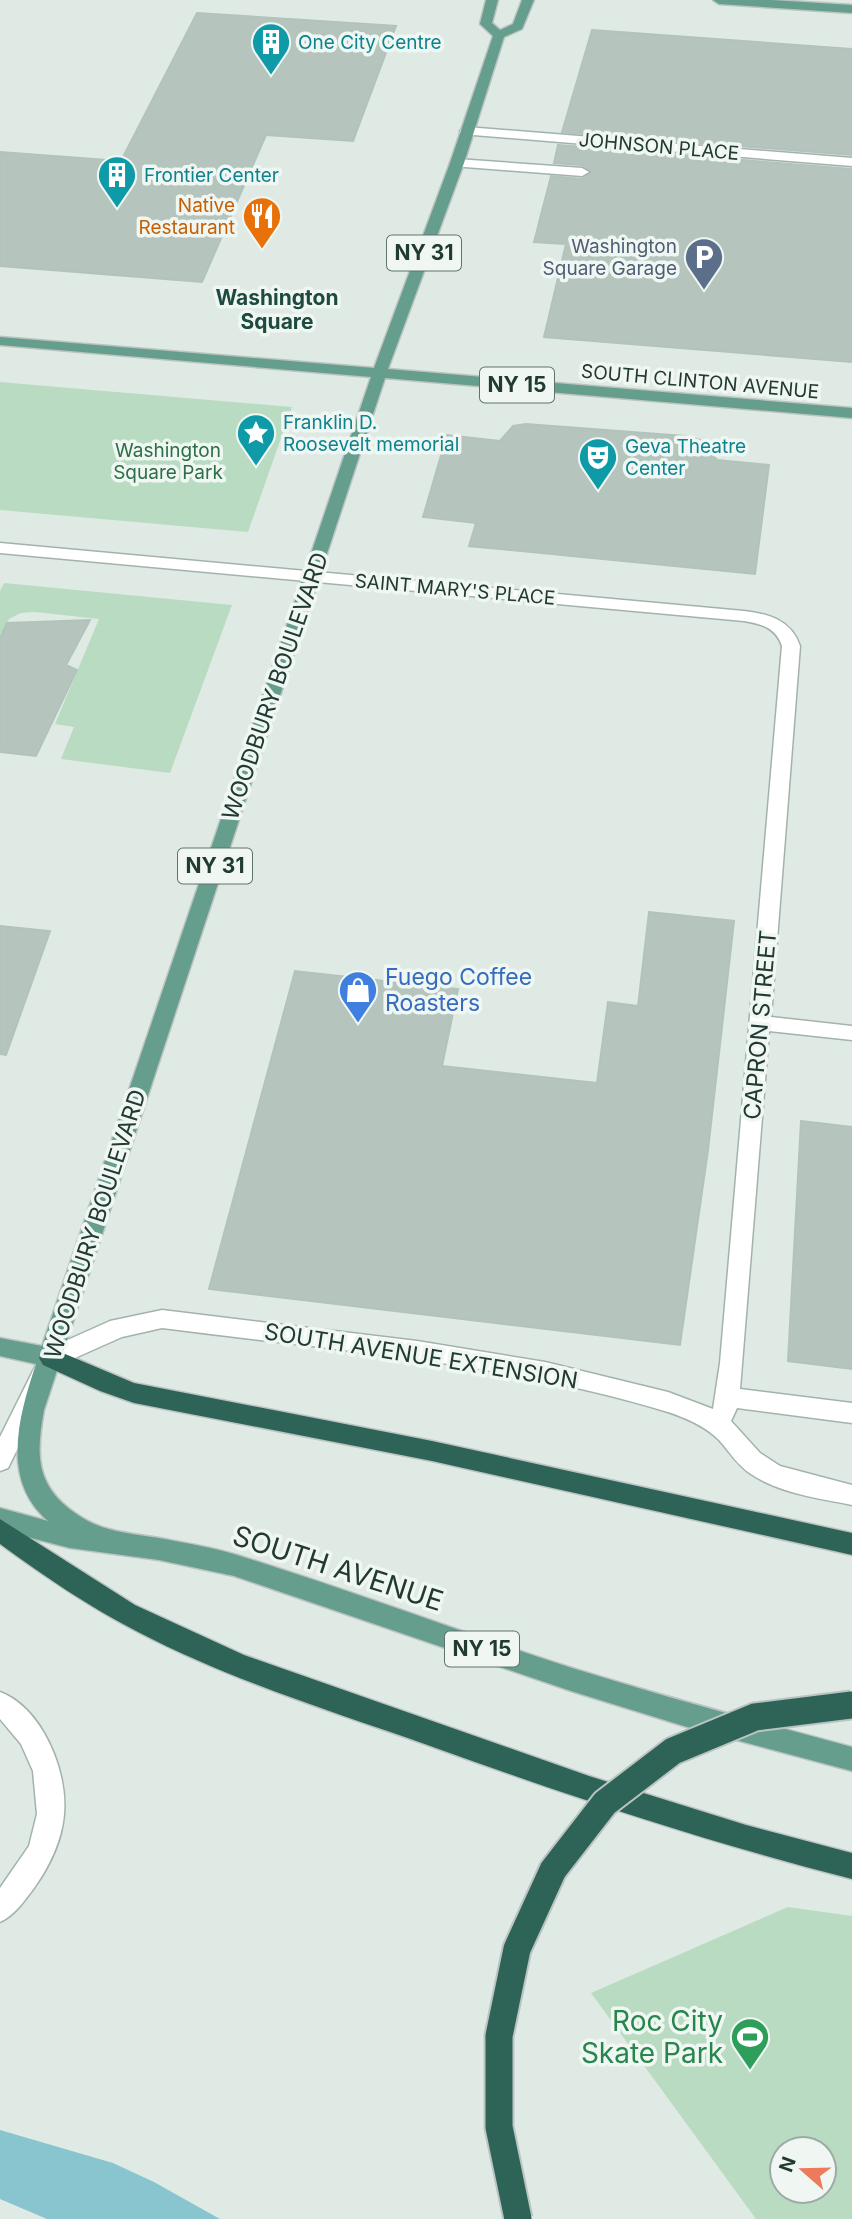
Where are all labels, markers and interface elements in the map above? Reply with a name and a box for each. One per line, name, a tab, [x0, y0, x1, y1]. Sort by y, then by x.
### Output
building icon: One City Centre	[250, 21, 292, 76]
place label: One City Centre	[298, 31, 442, 54]
street label: JOHNSON PLACE	[578, 128, 740, 165]
building icon: Frontier Center	[96, 154, 138, 209]
place label: Frontier Center	[144, 164, 279, 187]
place label: Native Restaurant	[138, 194, 235, 239]
restaurant icon: Native Restaurant	[241, 195, 283, 250]
place label: Washington Square Garage	[543, 235, 677, 280]
road number: NY 31	[387, 236, 461, 270]
parking icon: Washington Square Garage	[683, 236, 725, 291]
district label: Washington Square	[215, 285, 339, 334]
street label: SOUTH CLINTON AVENUE	[580, 360, 820, 403]
road number: NY 15	[480, 368, 554, 402]
place label: Franklin D. Roosevelt memorial	[283, 411, 459, 456]
place icon: Franklin D. Roosevelt memorial	[235, 412, 277, 467]
place label: Geva Theatre Center	[625, 435, 746, 480]
theatre icon: Geva Theatre Center	[577, 436, 619, 491]
park label: Washington Square Park	[113, 439, 223, 484]
street label: WOODBURY BOULEVARD	[216, 549, 334, 823]
street label: SAINT MARY'S PLACE	[354, 569, 556, 610]
road number: NY 31	[178, 848, 252, 884]
street label: CAPRON STREET	[738, 929, 782, 1121]
place label: Fuego Coffee Roasters	[385, 963, 532, 1017]
shop icon: Fuego Coffee Roasters	[337, 969, 379, 1024]
street label: WOODBURY BOULEVARD	[38, 1086, 152, 1362]
street label: SOUTH AVENUE EXTENSION	[262, 1317, 580, 1395]
street label: SOUTH AVENUE	[228, 1518, 448, 1618]
road number: NY 15	[445, 1632, 519, 1666]
place label: Roc City Skate Park	[581, 2004, 723, 2070]
sports icon: Roc City Skate Park	[729, 2016, 771, 2071]
north arrow	[768, 2135, 838, 2205]
text: N	[774, 2154, 801, 2175]

